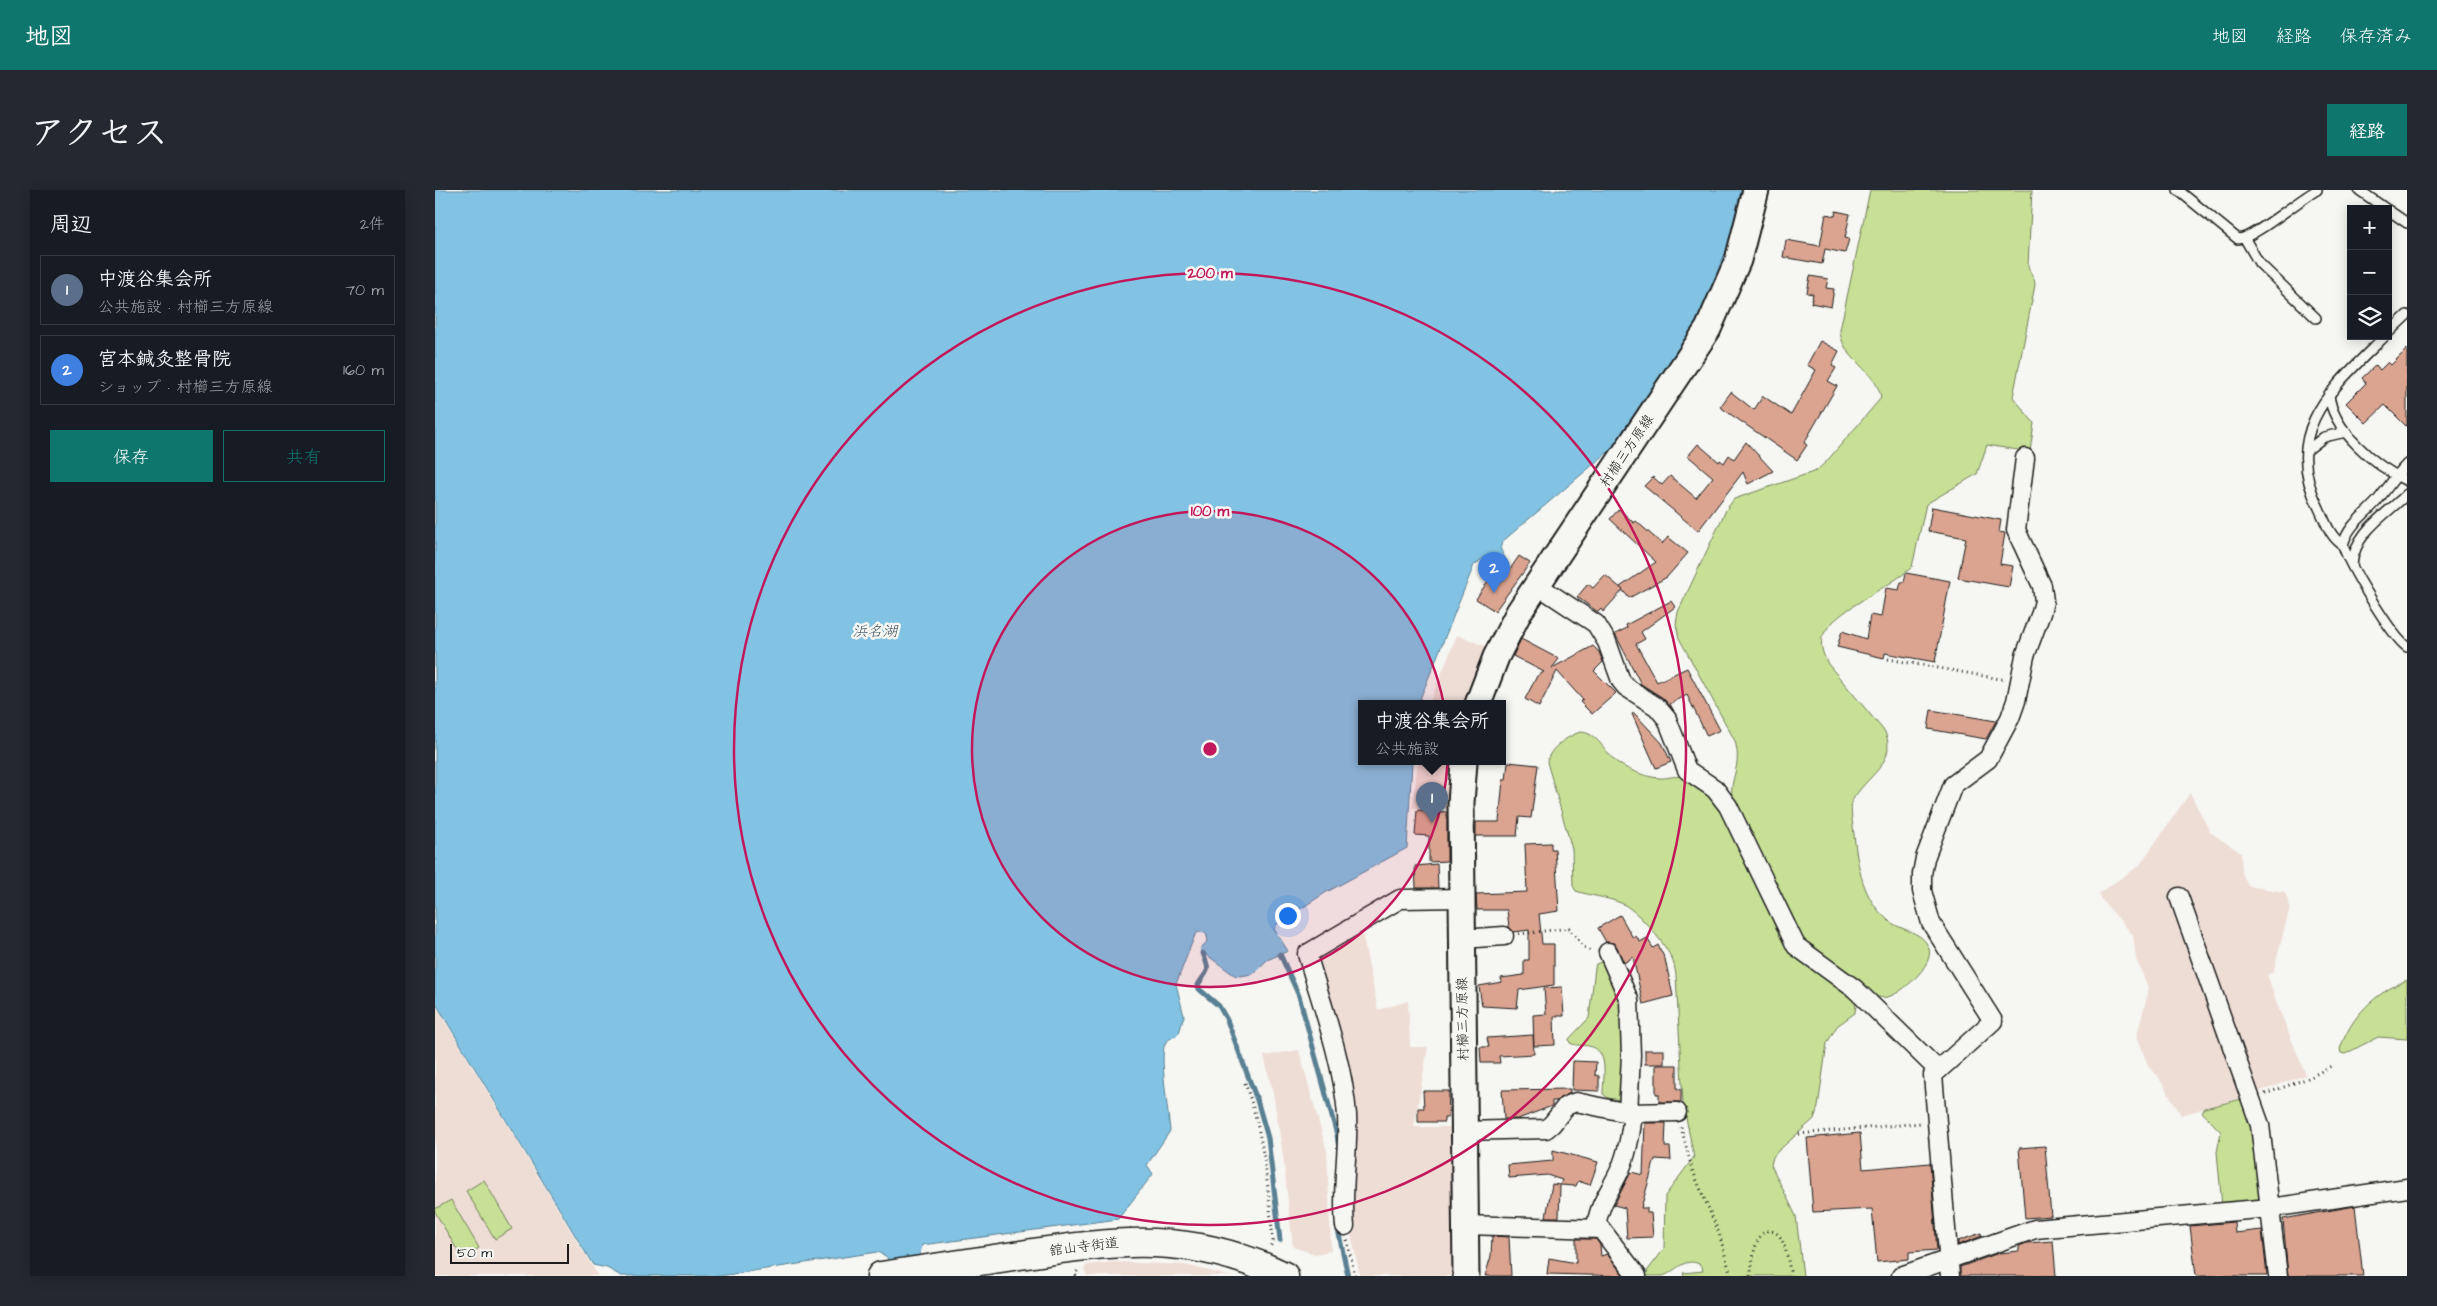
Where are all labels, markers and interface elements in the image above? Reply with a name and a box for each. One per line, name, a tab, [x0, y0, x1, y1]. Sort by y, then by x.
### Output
text: 地図	[25, 20, 73, 54]
text: 地図	[2212, 24, 2248, 49]
text: 経路	[2276, 24, 2312, 49]
text: 保存済み	[2340, 24, 2412, 49]
button: 経路	[2327, 104, 2407, 156]
text: アクセス	[30, 109, 168, 158]
map controls	[2347, 205, 2392, 340]
button: +	[2347, 205, 2392, 250]
text: 周辺	[50, 210, 92, 239]
text: 2件	[360, 213, 385, 235]
button: −	[2347, 250, 2392, 295]
text: 200 m	[1186, 263, 1233, 284]
text: 中渡谷集会所	[98, 266, 212, 293]
text: 1	[66, 279, 68, 301]
text: 70 m	[345, 279, 384, 301]
button: layers	[2347, 295, 2392, 340]
text: 公共施設 · 村櫛三方原線	[98, 296, 273, 318]
text: 宮本鍼灸整骨院	[98, 346, 231, 373]
text: 2	[62, 359, 72, 381]
text: 160 m	[343, 359, 384, 381]
text: ショップ · 村櫛三方原線	[98, 376, 272, 398]
street label: 村櫛三方原線	[1595, 411, 1659, 491]
button: 保存	[50, 430, 213, 482]
button: 共有	[223, 430, 385, 482]
text: 100 m	[1191, 501, 1230, 522]
pin: 2	[1478, 552, 1510, 593]
water label: 浜名湖	[852, 621, 899, 642]
popup	[1358, 700, 1506, 765]
text: 中渡谷集会所	[1375, 708, 1489, 735]
text: 公共施設	[1375, 738, 1439, 760]
centre of rings	[1201, 740, 1219, 758]
pin: 1	[1416, 782, 1448, 823]
your location	[1275, 903, 1301, 929]
street label: 村櫛三方原線	[1452, 977, 1474, 1061]
street label: 舘山寺街道	[1048, 1233, 1120, 1261]
scale bar	[450, 1241, 569, 1264]
text: 50 m	[457, 1243, 492, 1263]

